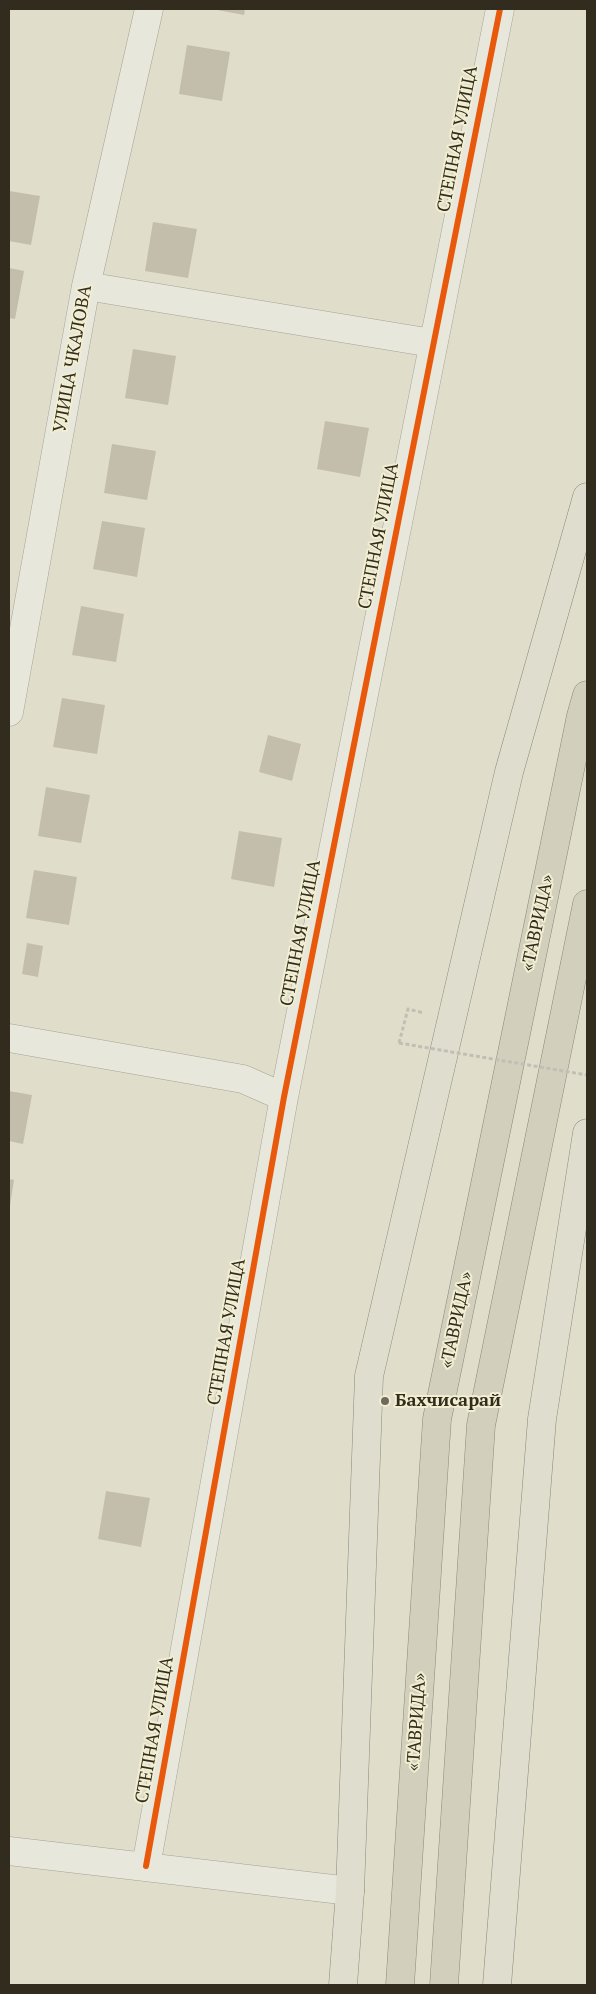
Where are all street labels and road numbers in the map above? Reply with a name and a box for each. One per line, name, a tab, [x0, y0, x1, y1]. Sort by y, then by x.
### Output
street label: СТЕПНАЯ УЛИЦА	[433, 64, 483, 214]
street label: УЛИЦА ЧКАЛОВА	[49, 283, 97, 435]
street label: СТЕПНАЯ УЛИЦА	[354, 461, 404, 611]
street label: СТЕПНАЯ УЛИЦА	[276, 858, 326, 1008]
street label: «ТАВРИДА»	[517, 873, 559, 973]
street label: СТЕПНАЯ УЛИЦА	[203, 1257, 251, 1407]
street label: «ТАВРИДА»	[436, 1270, 478, 1370]
street label: СТЕПНАЯ УЛИЦА	[131, 1655, 179, 1805]
street label: «ТАВРИДА»	[403, 1672, 431, 1772]

